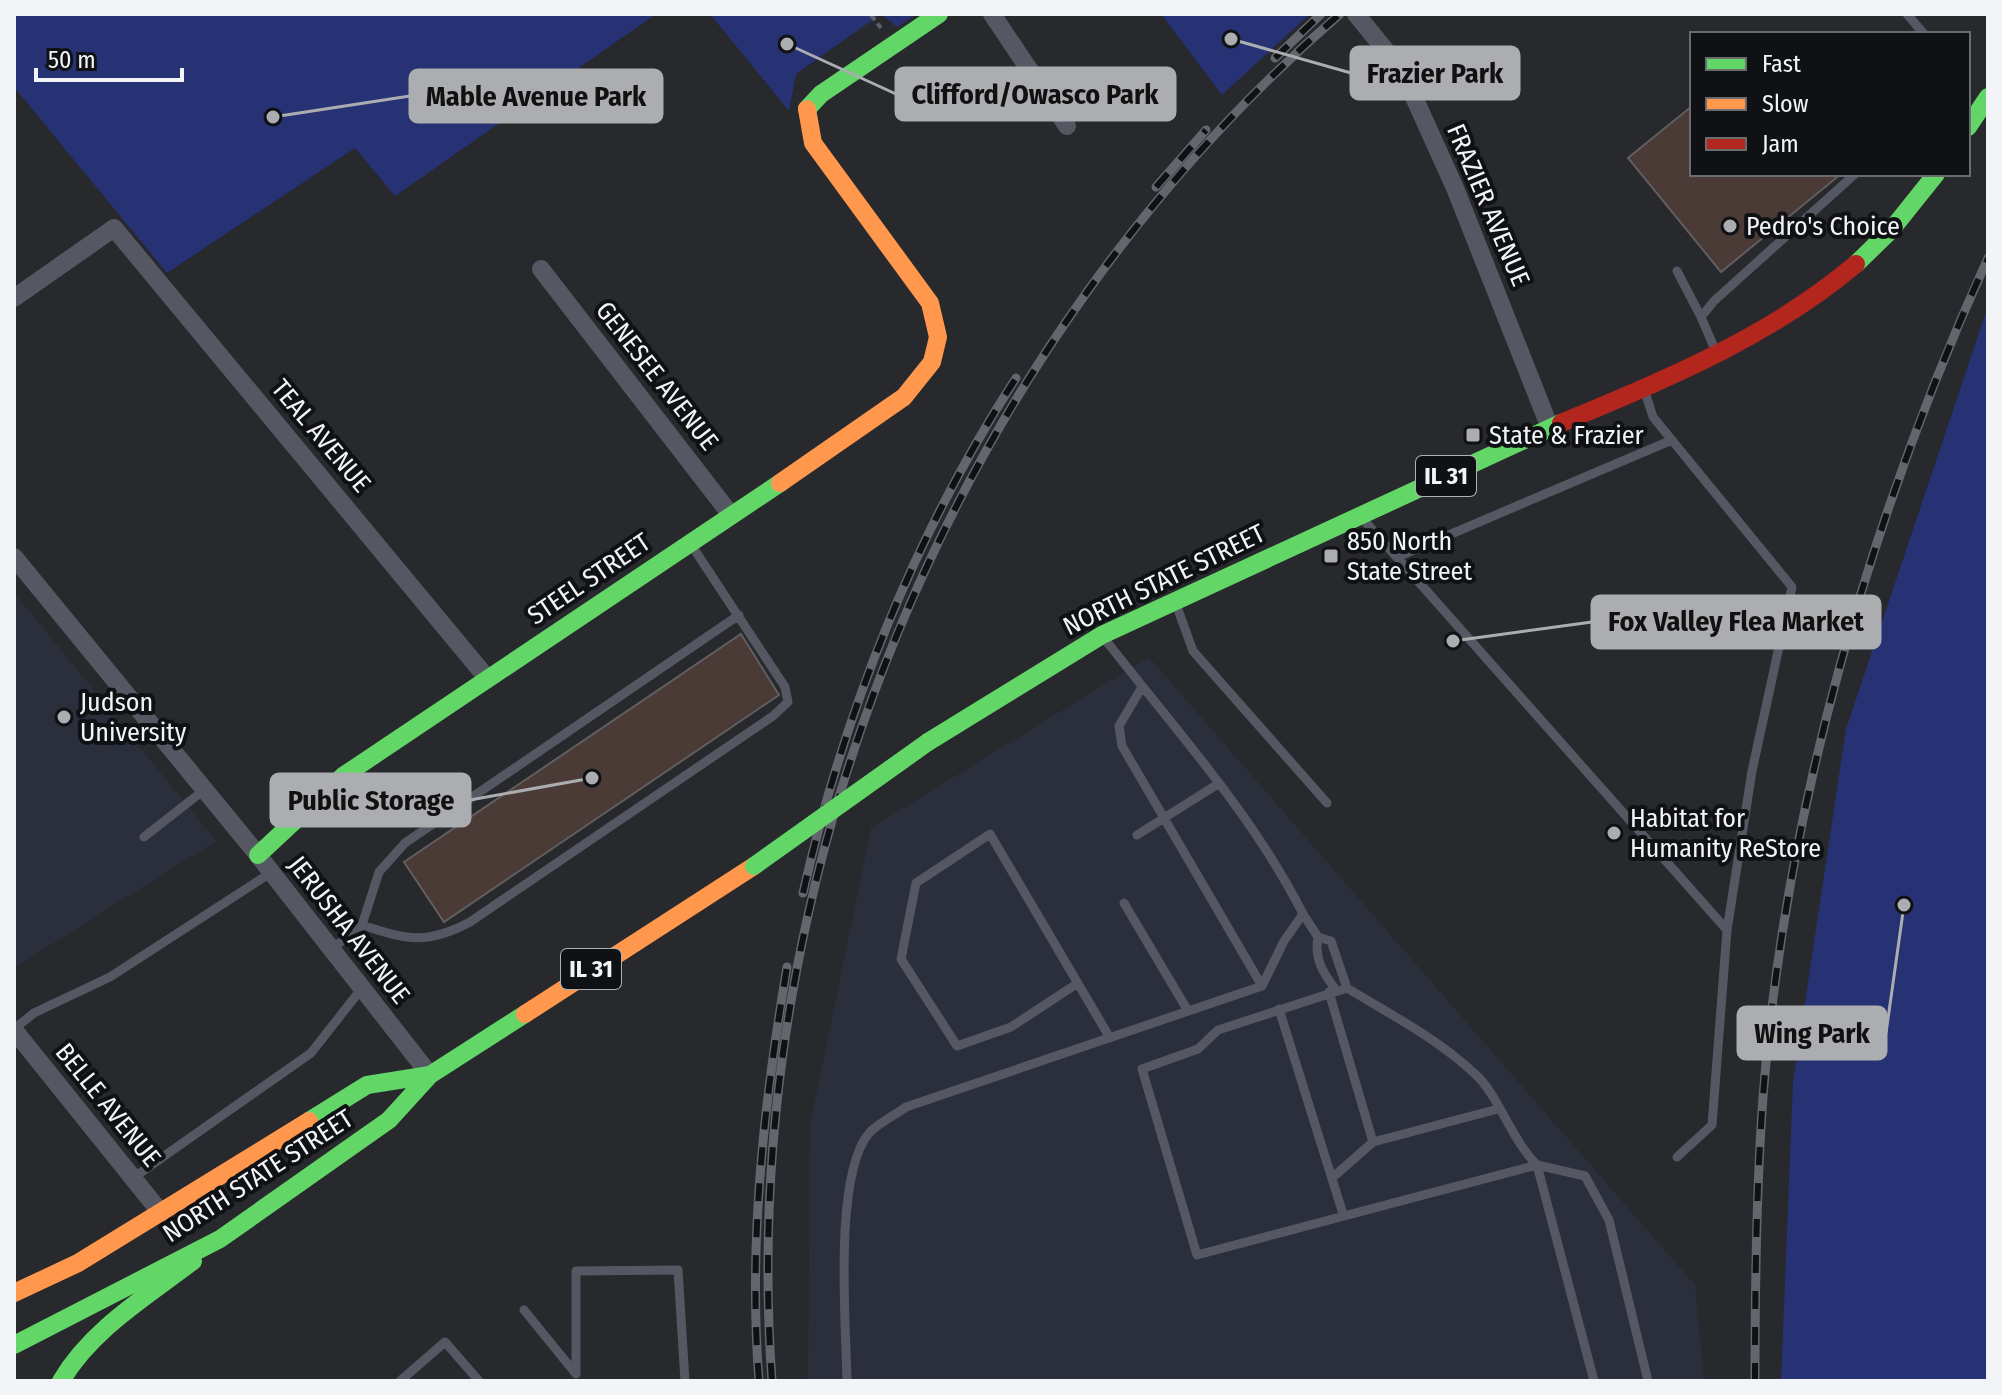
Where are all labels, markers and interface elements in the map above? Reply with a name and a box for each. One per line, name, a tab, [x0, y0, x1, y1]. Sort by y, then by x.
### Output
scale bar	[36, 32, 182, 82]
legend	[1690, 32, 1970, 176]
text: 50 m	[48, 46, 96, 74]
callout: Frazier Park	[1351, 47, 1519, 99]
text: Fast	[1762, 50, 1801, 78]
text: Frazier Park	[1367, 57, 1504, 90]
callout: Clifford/Owasco Park	[896, 68, 1175, 120]
callout: Mable Avenue Park	[410, 70, 662, 122]
text: Clifford/Owasco Park	[912, 78, 1159, 111]
text: Mable Avenue Park	[426, 80, 647, 113]
text: Slow	[1762, 90, 1809, 118]
street label: FRAZIER AVENUE	[1440, 119, 1536, 291]
text: Jam	[1762, 130, 1799, 158]
place label: Pedro's Choice	[1746, 211, 1900, 242]
marker: Pedro's Choice	[1721, 217, 1739, 235]
street label: GENESEE AVENUE	[589, 295, 725, 457]
street label: TEAL AVENUE	[265, 373, 377, 499]
place label: State & Frazier	[1489, 420, 1644, 451]
marker: State & Frazier	[1464, 426, 1482, 444]
road number: IL 31	[1416, 456, 1476, 496]
street label: NORTH STATE STREET	[1058, 518, 1270, 642]
place label: 850 North State Street	[1347, 526, 1472, 587]
street label: STEEL STREET	[522, 527, 656, 631]
marker: 850 North State Street	[1322, 547, 1340, 565]
callout: Fox Valley Flea Market	[1592, 596, 1880, 648]
text: Fox Valley Flea Market	[1608, 605, 1865, 638]
place label: Judson University	[80, 687, 187, 748]
marker: Judson University	[55, 708, 73, 726]
callout: Public Storage	[271, 774, 470, 826]
text: Public Storage	[288, 784, 454, 817]
place label: Habitat for Humanity ReStore	[1630, 803, 1821, 864]
marker: Habitat for Humanity ReStore	[1605, 824, 1623, 842]
street label: JERUSHA AVENUE	[282, 850, 416, 1010]
road number: IL 31	[561, 949, 621, 989]
callout: Wing Park	[1738, 1007, 1886, 1059]
text: Wing Park	[1754, 1017, 1871, 1050]
street label: BELLE AVENUE	[49, 1037, 167, 1173]
street label: NORTH STATE STREET	[157, 1103, 359, 1249]

